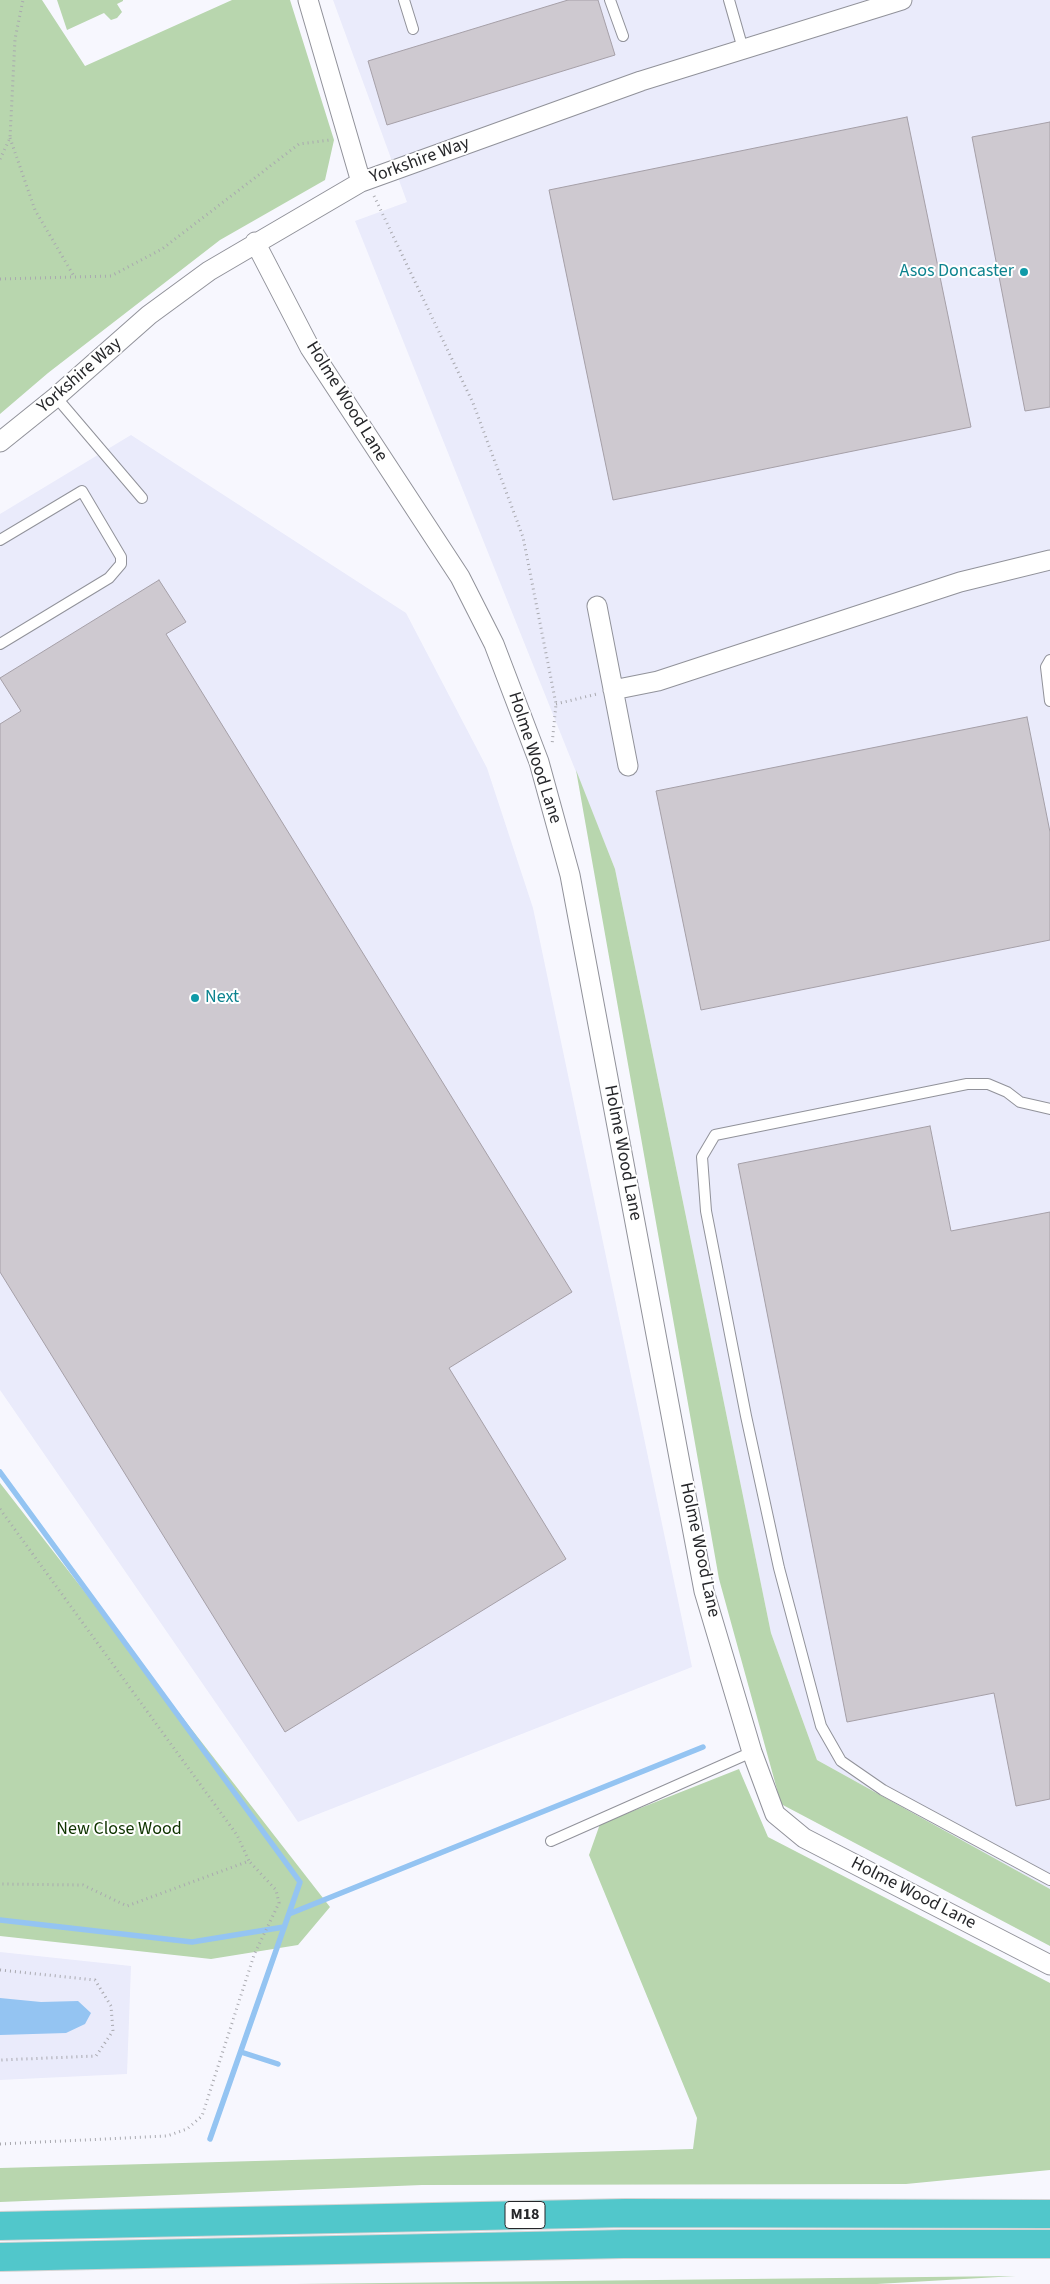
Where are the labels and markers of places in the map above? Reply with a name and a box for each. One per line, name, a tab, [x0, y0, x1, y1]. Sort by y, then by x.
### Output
place label: Asos Doncaster	[899, 261, 1014, 283]
marker: Asos Doncaster	[1018, 266, 1030, 278]
place label: Next	[205, 987, 239, 1009]
marker: Next	[189, 992, 201, 1004]

